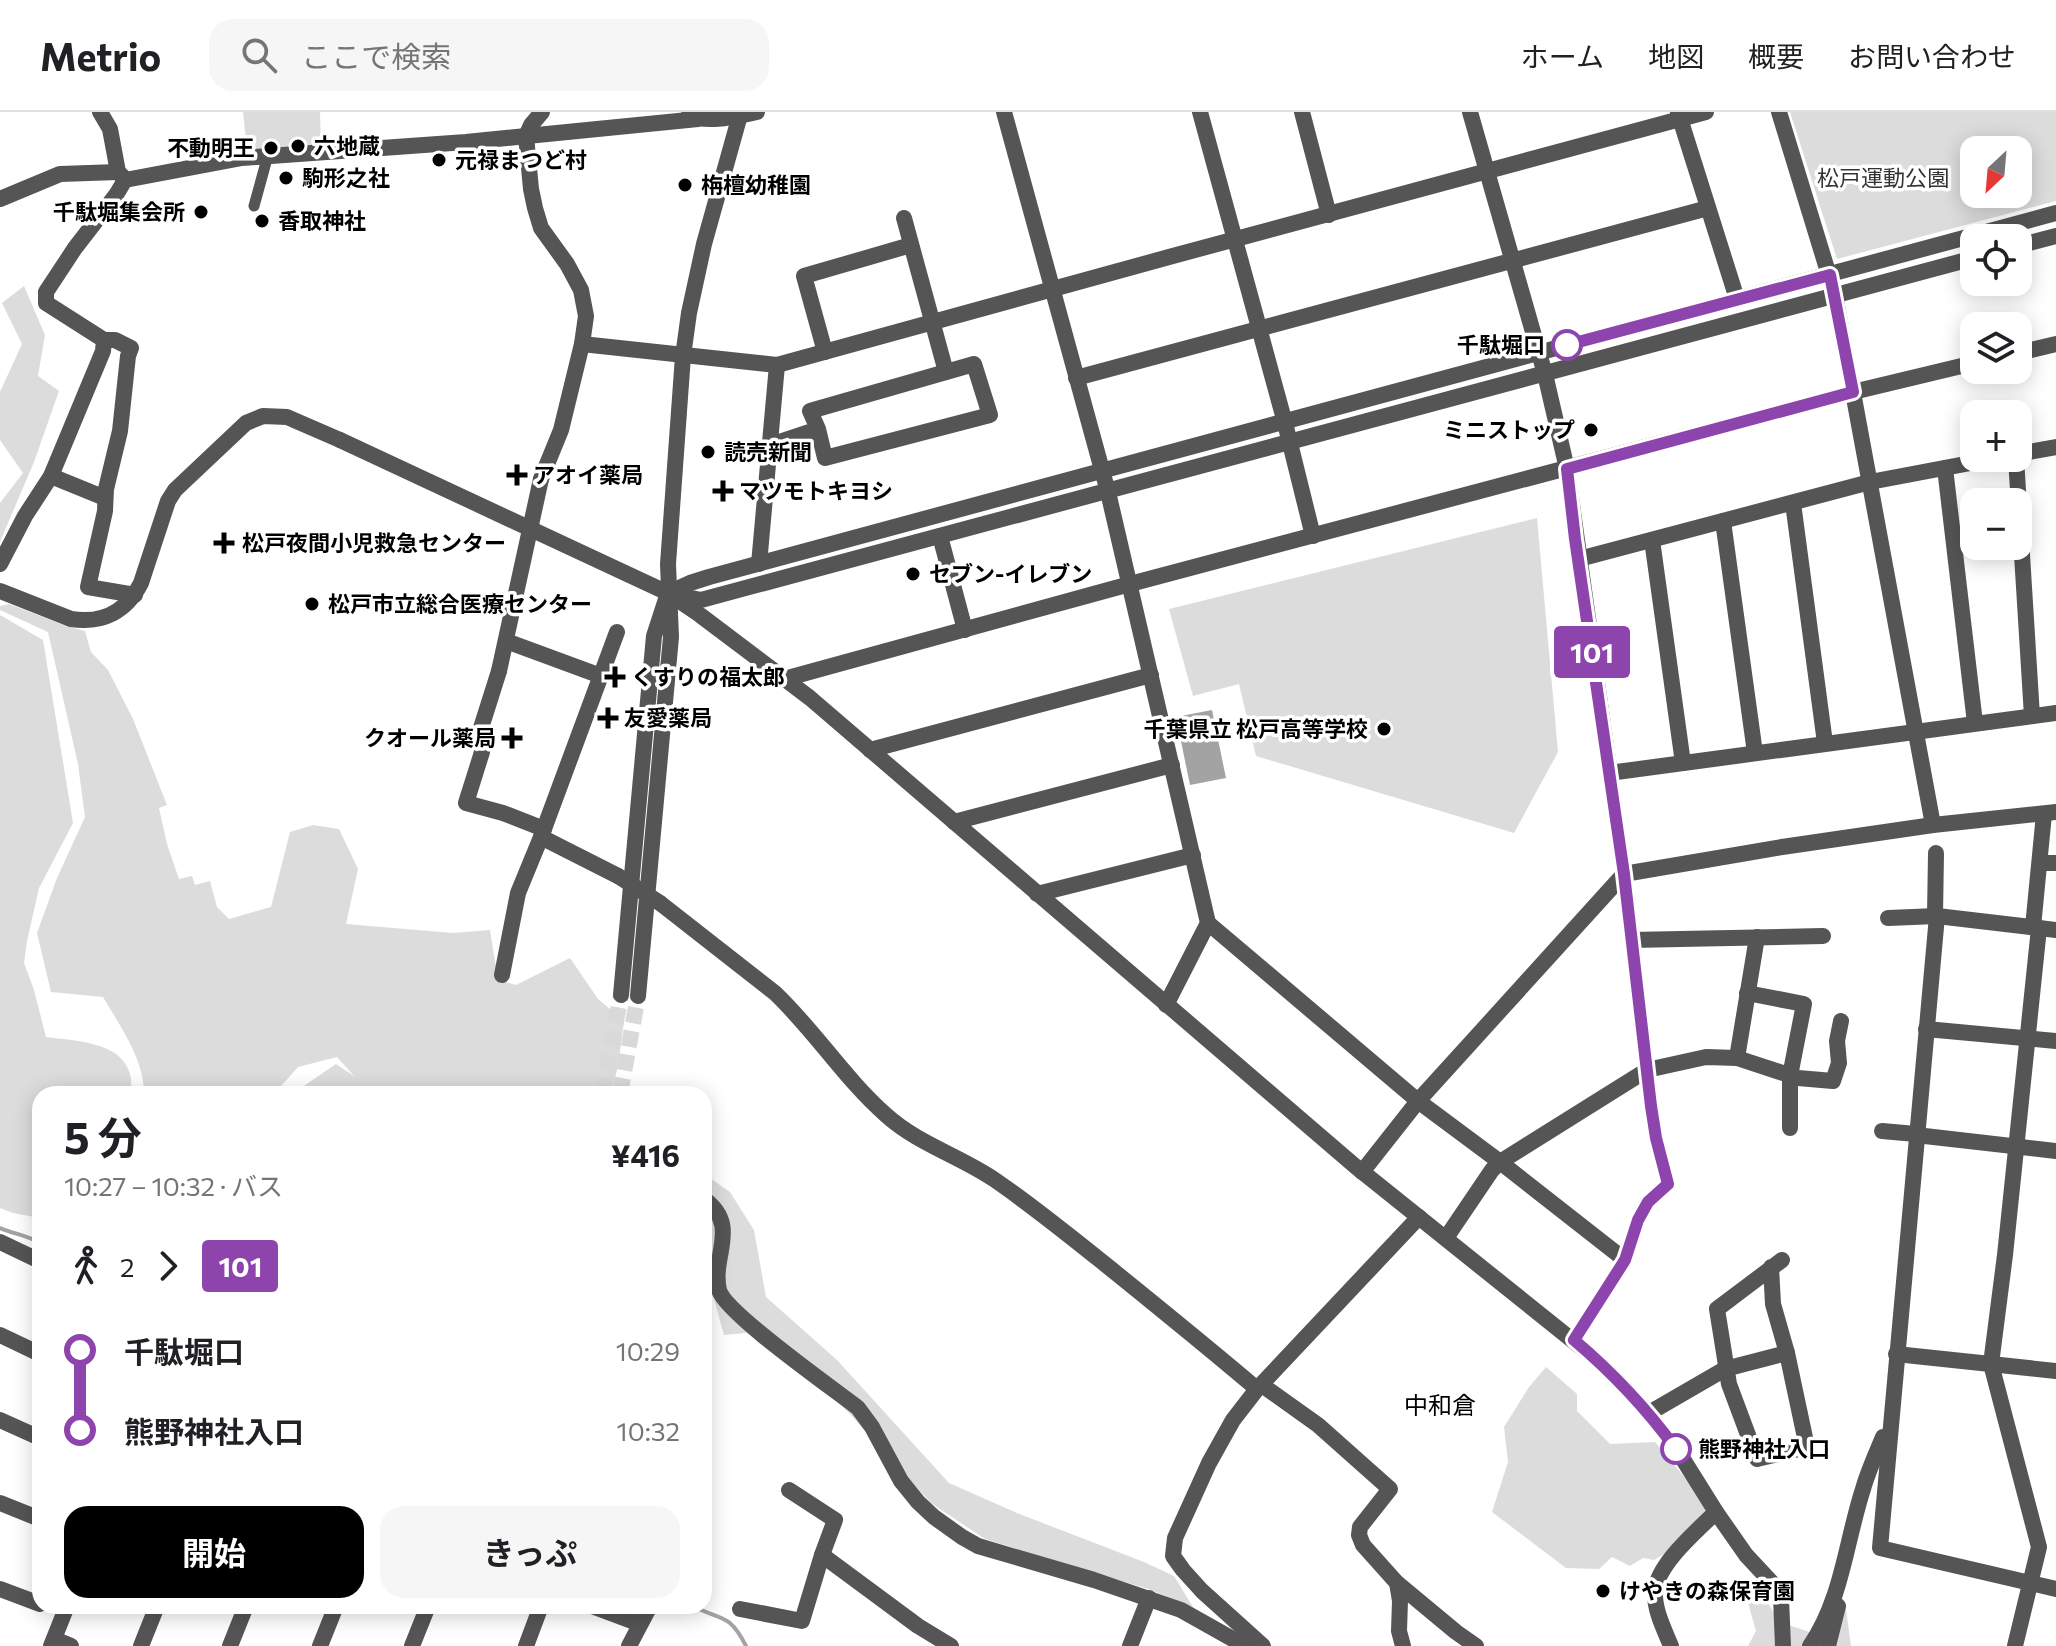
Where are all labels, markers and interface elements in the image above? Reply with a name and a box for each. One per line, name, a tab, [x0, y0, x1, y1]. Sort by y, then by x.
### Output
search box	[209, 19, 769, 91]
text: Metrio	[40, 32, 161, 79]
icon: search	[237, 33, 281, 77]
text: ここで検索	[301, 37, 451, 74]
text: ホーム	[1521, 39, 1604, 73]
text: 地図	[1648, 39, 1704, 73]
text: 概要	[1748, 39, 1804, 73]
text: お問い合わせ	[1848, 39, 2016, 73]
place label: 六地蔵	[314, 132, 380, 159]
place label: 不動明王	[167, 134, 255, 161]
north arrow	[1960, 136, 2032, 208]
map controls	[1960, 136, 2032, 560]
marker: 六地蔵	[289, 137, 307, 155]
marker: 不動明王	[262, 139, 280, 157]
place label: 元禄まつど村	[455, 146, 587, 173]
marker: 元禄まつど村	[430, 151, 448, 169]
place label: 駒形之社	[302, 164, 390, 191]
park label: 松戸運動公園	[1817, 164, 1949, 191]
marker: 駒形之社	[277, 169, 295, 187]
place label: 栴檀幼稚園	[701, 171, 811, 198]
marker: 栴檀幼稚園	[676, 176, 694, 194]
place label: 千駄堀集会所	[53, 198, 185, 225]
marker: 千駄堀集会所	[192, 203, 210, 221]
place label: 香取神社	[278, 207, 366, 234]
marker: 香取神社	[253, 212, 271, 230]
button: locate	[1960, 224, 2032, 296]
button: layers	[1960, 312, 2032, 384]
marker: 千駄堀口	[1552, 330, 1582, 360]
place label: 千駄堀口	[1457, 331, 1545, 358]
button: +	[1960, 400, 2032, 472]
place label: ミニストップ	[1443, 416, 1575, 443]
marker: ミニストップ	[1582, 421, 1600, 439]
place label: 読売新聞	[724, 438, 812, 465]
marker: 読売新聞	[699, 443, 717, 461]
place label: アオイ薬局	[533, 461, 643, 488]
marker: アオイ薬局	[508, 466, 526, 484]
place label: マツモトキヨシ	[739, 477, 893, 504]
marker: マツモトキヨシ	[714, 482, 732, 500]
button: −	[1960, 488, 2032, 560]
place label: 松戸夜間小児救急センター	[242, 529, 506, 556]
marker: 松戸夜間小児救急センター	[213, 532, 235, 554]
place label: セブン-イレブン	[929, 560, 1092, 587]
marker: セブン-イレブン	[904, 565, 922, 583]
place label: 松戸市立総合医療センター	[328, 590, 592, 617]
marker: 松戸市立総合医療センター	[303, 595, 321, 613]
line badge: 101	[1546, 626, 1638, 678]
text: 101	[1570, 635, 1614, 669]
place label: くすりの福太郎	[631, 663, 785, 690]
marker: くすりの福太郎	[606, 668, 624, 686]
place label: 友愛薬局	[624, 704, 712, 731]
marker: 友愛薬局	[599, 709, 617, 727]
place label: 千葉県立 松戸高等学校	[1144, 715, 1368, 742]
marker: 千葉県立 松戸高等学校	[1375, 720, 1393, 738]
place label: クオール薬局	[364, 724, 496, 751]
marker: クオール薬局	[503, 729, 521, 747]
text: 5 分	[64, 1109, 142, 1163]
text: ¥416	[611, 1136, 680, 1173]
text: 10:27 – 10:32 · バス	[64, 1170, 283, 1201]
icon: walk	[64, 1244, 108, 1288]
icon: forward	[146, 1244, 190, 1288]
text: 101	[218, 1249, 262, 1283]
text: 2	[120, 1251, 134, 1282]
text: 千駄堀口	[124, 1332, 244, 1369]
text: 10:29	[616, 1335, 680, 1366]
district label: 中和倉	[1404, 1390, 1476, 1419]
text: 熊野神社入口	[124, 1412, 304, 1449]
text: 10:32	[617, 1415, 680, 1446]
marker: 熊野神社入口	[1661, 1434, 1691, 1464]
place label: 熊野神社入口	[1698, 1435, 1830, 1462]
button: 開始	[64, 1506, 364, 1598]
button: きっぷ	[380, 1506, 680, 1598]
place label: けやきの森保育園	[1619, 1577, 1795, 1604]
marker: けやきの森保育園	[1594, 1582, 1612, 1600]

